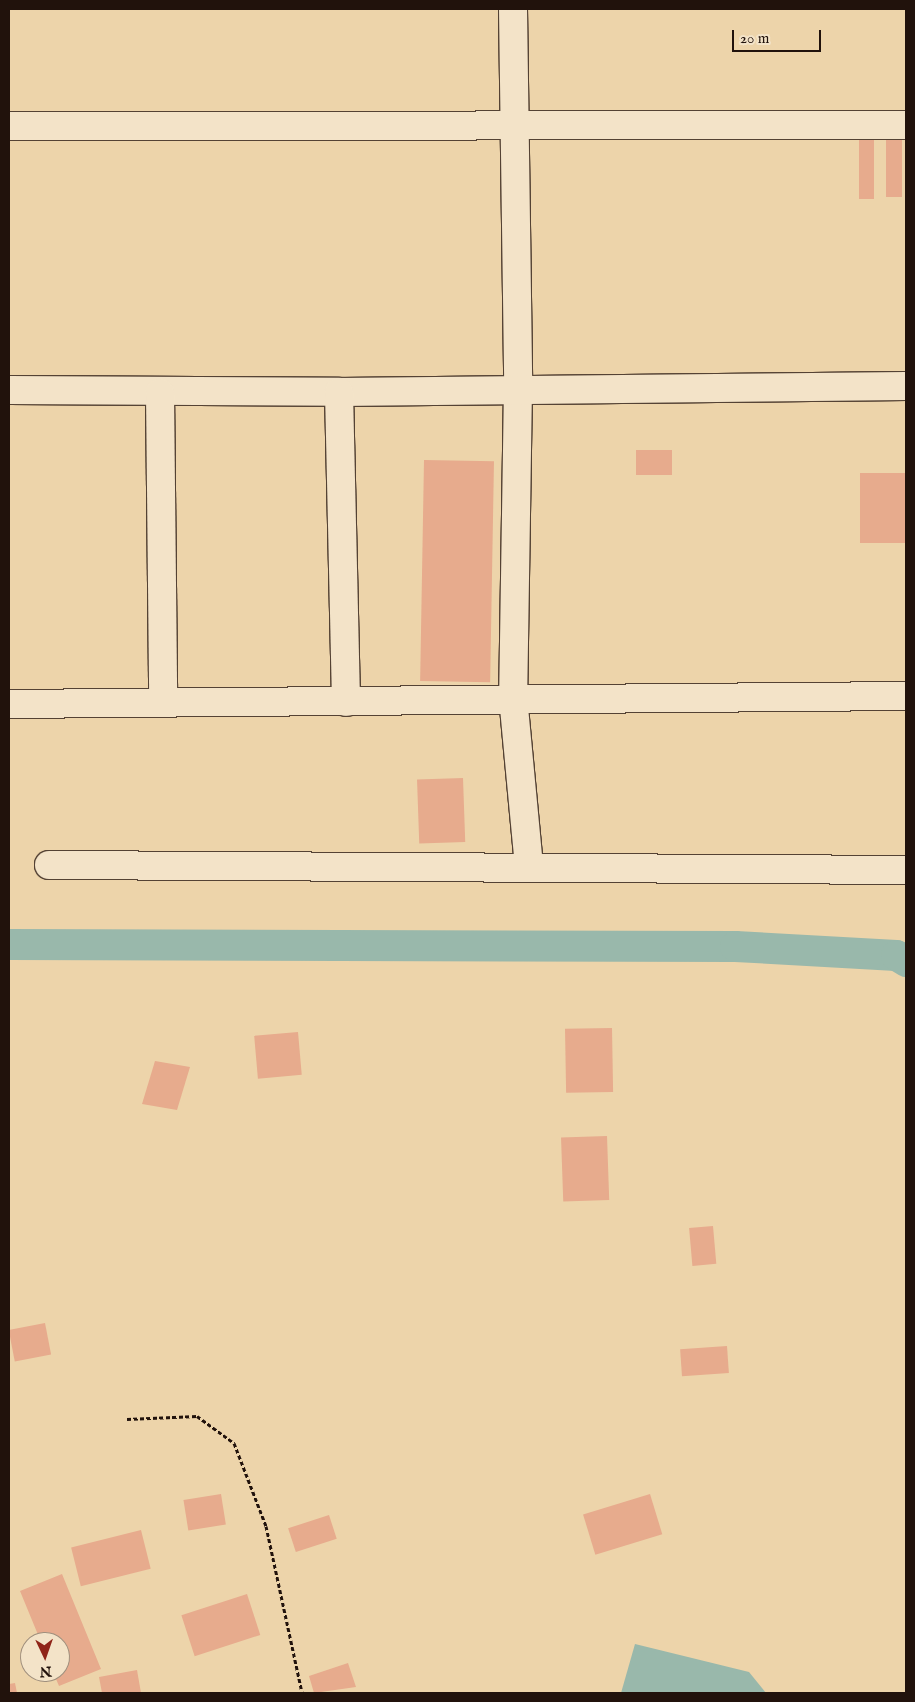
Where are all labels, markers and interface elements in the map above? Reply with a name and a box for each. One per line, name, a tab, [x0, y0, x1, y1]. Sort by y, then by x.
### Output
scale bar	[735, 20, 824, 52]
text: 20 m	[740, 29, 769, 48]
north arrow	[20, 1632, 70, 1682]
text: N	[39, 1662, 52, 1680]

